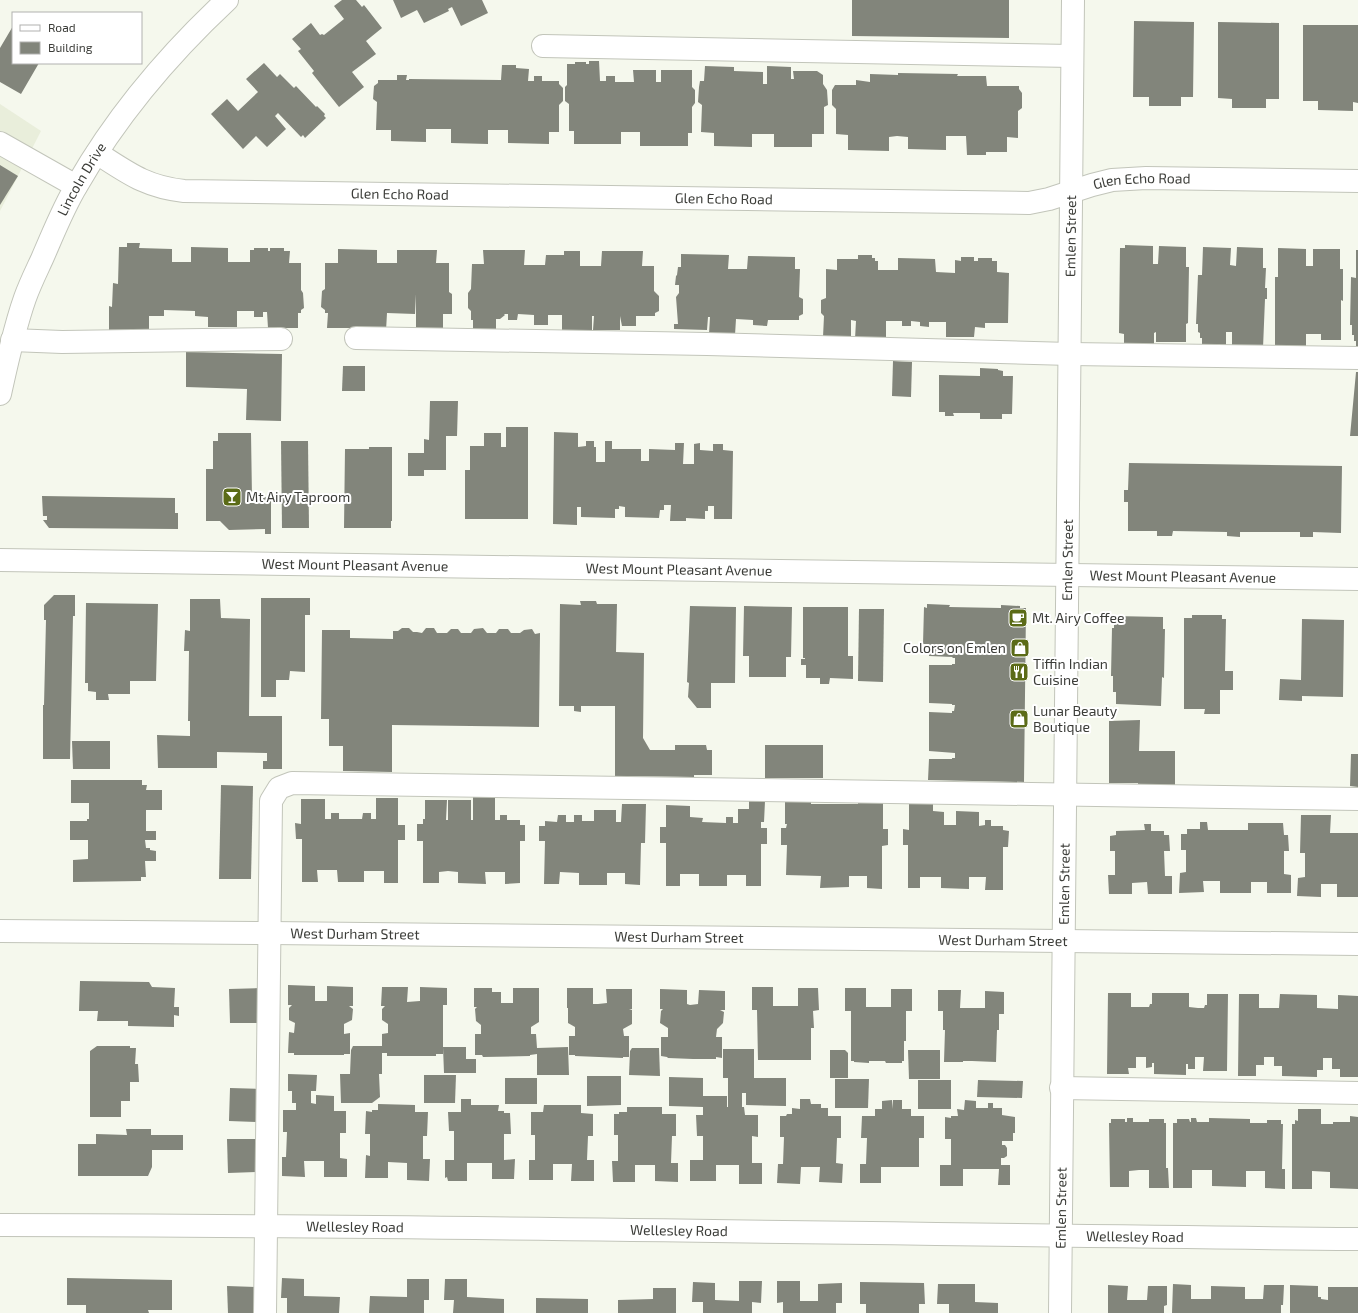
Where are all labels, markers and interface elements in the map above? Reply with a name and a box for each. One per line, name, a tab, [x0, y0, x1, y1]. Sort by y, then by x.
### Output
legend	[12, 12, 142, 64]
text: Road	[48, 20, 76, 34]
text: Building	[48, 40, 93, 54]
street label: Lincoln Drive	[53, 139, 109, 218]
street label: Glen Echo Road	[1091, 169, 1191, 192]
street label: Glen Echo Road	[351, 184, 449, 203]
street label: Glen Echo Road	[675, 189, 773, 207]
street label: Emlen Street	[1061, 195, 1079, 277]
bar icon: Mt Airy Taproom	[221, 486, 243, 508]
place label: Mt Airy Taproom	[246, 488, 350, 505]
street label: Emlen Street	[1058, 519, 1076, 601]
street label: West Mount Pleasant Avenue	[262, 555, 448, 574]
street label: West Mount Pleasant Avenue	[585, 559, 772, 579]
street label: West Mount Pleasant Avenue	[1089, 566, 1276, 586]
cafe icon: Mt. Airy Coffee	[1007, 607, 1029, 629]
place label: Mt. Airy Coffee	[1032, 609, 1124, 626]
shop icon: Colors on Emlen	[1009, 637, 1031, 659]
place label: Colors on Emlen	[903, 639, 1006, 656]
place label: Tiffin Indian Cuisine	[1033, 655, 1108, 688]
restaurant icon: Tiffin Indian Cuisine	[1008, 661, 1030, 683]
place label: Lunar Beauty Boutique	[1033, 702, 1118, 735]
shop icon: Lunar Beauty Boutique	[1008, 708, 1030, 730]
street label: Emlen Street	[1055, 843, 1073, 925]
street label: West Durham Street	[290, 924, 420, 943]
street label: West Durham Street	[614, 927, 744, 946]
street label: West Durham Street	[938, 931, 1068, 949]
street label: Emlen Street	[1052, 1167, 1069, 1249]
street label: Wellesley Road	[306, 1217, 404, 1235]
street label: Wellesley Road	[630, 1221, 728, 1239]
street label: Wellesley Road	[1086, 1227, 1184, 1245]

